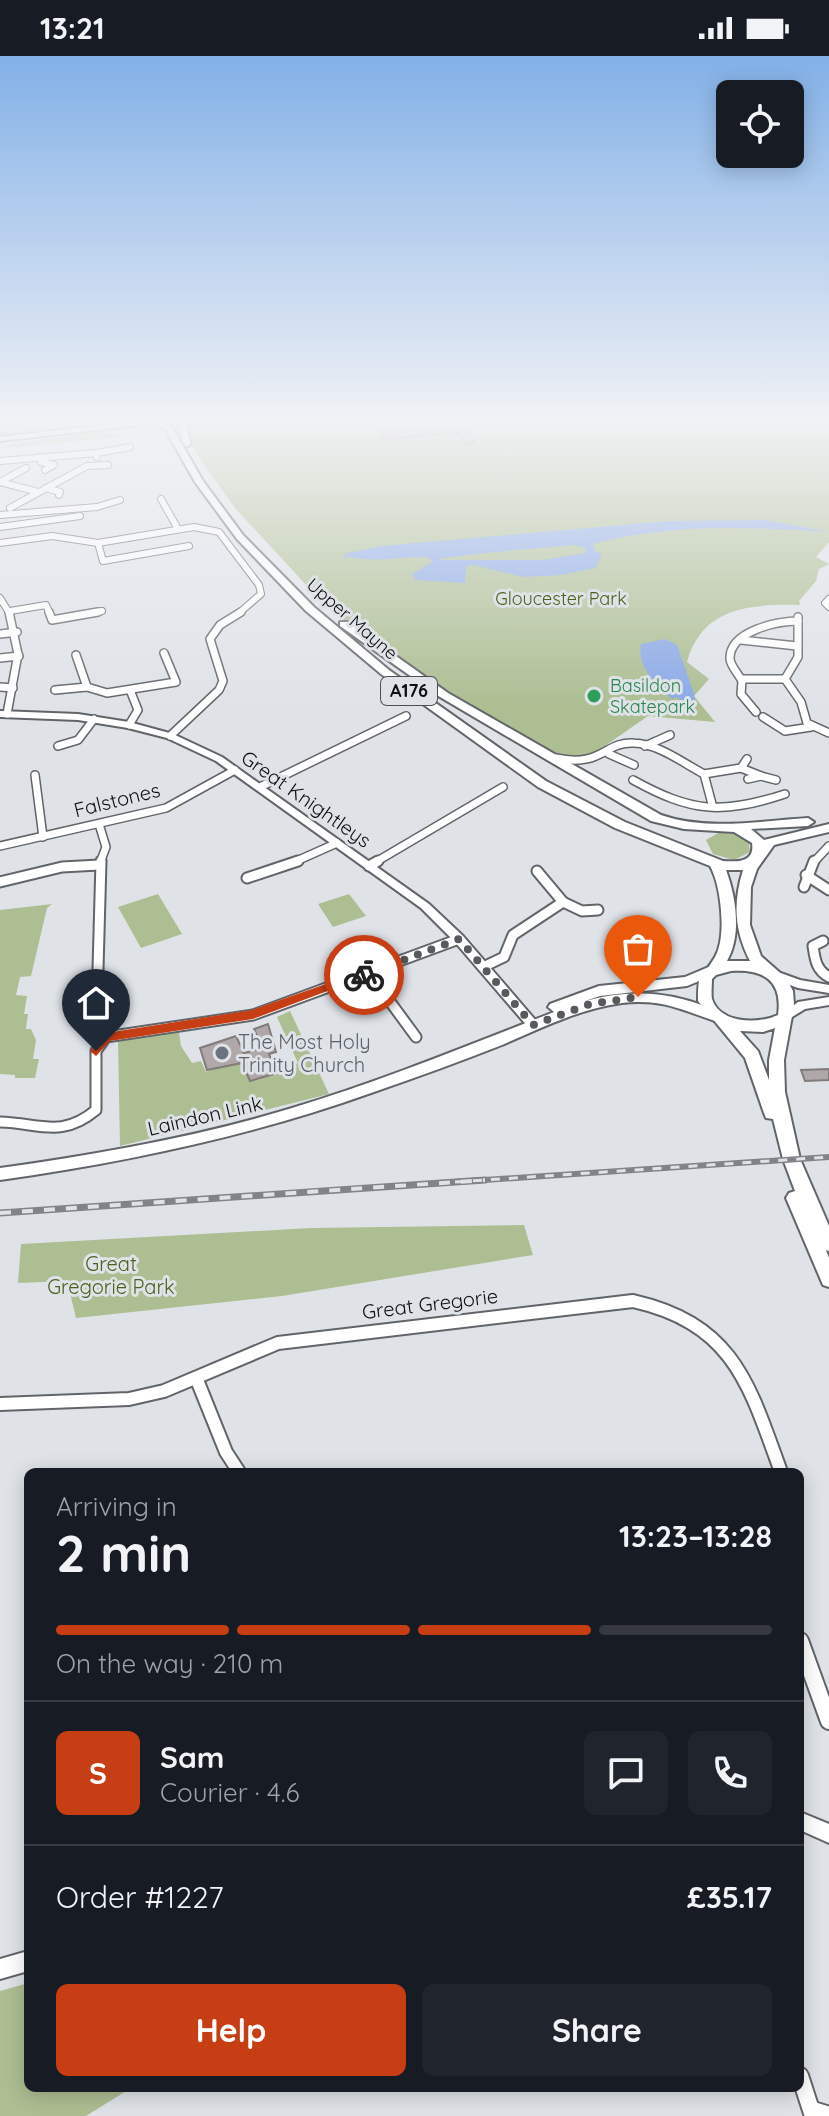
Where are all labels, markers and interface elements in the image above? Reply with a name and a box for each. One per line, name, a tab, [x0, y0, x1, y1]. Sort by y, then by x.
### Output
text: 13:21	[40, 9, 105, 47]
map controls	[716, 80, 804, 168]
button: locate	[716, 80, 804, 168]
street label: Upper Mayne	[302, 573, 403, 664]
park label: Gloucester Park	[495, 587, 627, 610]
place label: Basildon Skatepark	[610, 674, 695, 718]
road number: A176	[381, 677, 437, 705]
marker: Basildon Skatepark	[585, 687, 603, 705]
street label: Great Knightleys	[237, 745, 376, 853]
street label: Falstones	[71, 777, 163, 822]
pin	[604, 915, 672, 997]
icon: bag	[616, 927, 660, 971]
courier	[324, 935, 404, 1015]
icon: bike	[342, 953, 386, 997]
pin	[62, 969, 130, 1051]
icon: home	[74, 981, 118, 1025]
place label: The Most Holy Trinity Church	[238, 1029, 371, 1077]
marker: The Most Holy Trinity Church	[213, 1044, 231, 1062]
street label: Laindon Link	[145, 1090, 265, 1141]
park label: Great Gregorie Park	[47, 1251, 175, 1299]
street label: Great Gregorie	[361, 1283, 499, 1324]
text: Arriving in	[56, 1490, 177, 1523]
text: 13:23–13:28	[619, 1517, 772, 1555]
text: 2 min	[56, 1520, 191, 1585]
text: On the way · 210 m	[56, 1647, 283, 1680]
button: chat	[584, 1731, 668, 1815]
button: phone	[688, 1731, 772, 1815]
text: Sam	[160, 1738, 224, 1776]
text: S	[89, 1754, 107, 1792]
text: Courier · 4.6	[160, 1776, 299, 1809]
text: Order #1227	[56, 1878, 224, 1916]
text: £35.17	[687, 1878, 772, 1916]
button: Help	[56, 1984, 406, 2076]
button: Share	[422, 1984, 772, 2076]

